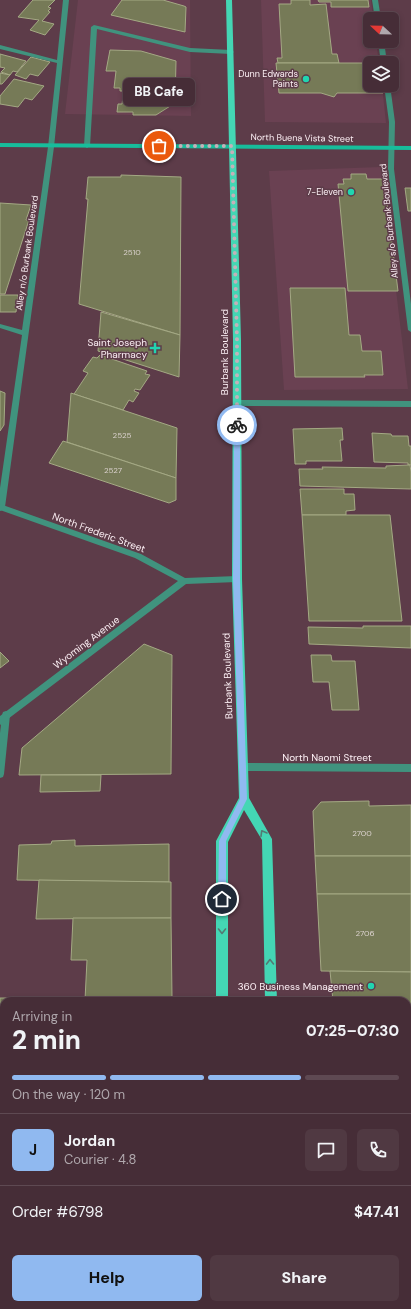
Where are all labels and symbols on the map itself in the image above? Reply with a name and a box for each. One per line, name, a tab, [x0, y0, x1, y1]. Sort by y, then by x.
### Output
north arrow	[363, 12, 399, 48]
place label: Dunn Edwards Paints	[238, 68, 298, 90]
marker: Dunn Edwards Paints	[301, 74, 311, 84]
callout: BB Cafe	[123, 78, 195, 106]
pin	[142, 129, 176, 163]
street label: North Buena Vista Street	[250, 131, 354, 145]
street label: Alley s/o Burbank Boulevard	[377, 163, 401, 279]
place label: 7-Eleven	[307, 186, 343, 198]
marker: 7-Eleven	[346, 187, 356, 197]
street label: Alley n/o Burbank Boulevard	[13, 194, 41, 311]
house number: 2510	[123, 247, 141, 257]
street label: Burbank Boulevard	[218, 309, 231, 395]
place label: Saint Joseph Pharmacy	[87, 336, 147, 361]
marker: Saint Joseph Pharmacy	[150, 343, 160, 353]
courier	[217, 405, 257, 445]
house number: 2525	[113, 430, 132, 440]
house number: 2527	[104, 465, 122, 475]
street label: North Frederic Street	[50, 510, 147, 555]
street label: Wyoming Avenue	[50, 613, 122, 672]
street label: Burbank Boulevard	[219, 633, 236, 719]
street label: North Naomi Street	[282, 751, 372, 764]
house number: 2700	[352, 828, 372, 838]
one-way arrow	[261, 830, 268, 837]
pin	[205, 882, 239, 916]
one-way arrow	[218, 928, 226, 934]
house number: 2706	[355, 928, 375, 938]
one-way arrow	[265, 959, 274, 965]
place label: 360 Business Management	[238, 980, 363, 993]
marker: 360 Business Management	[366, 981, 376, 991]

